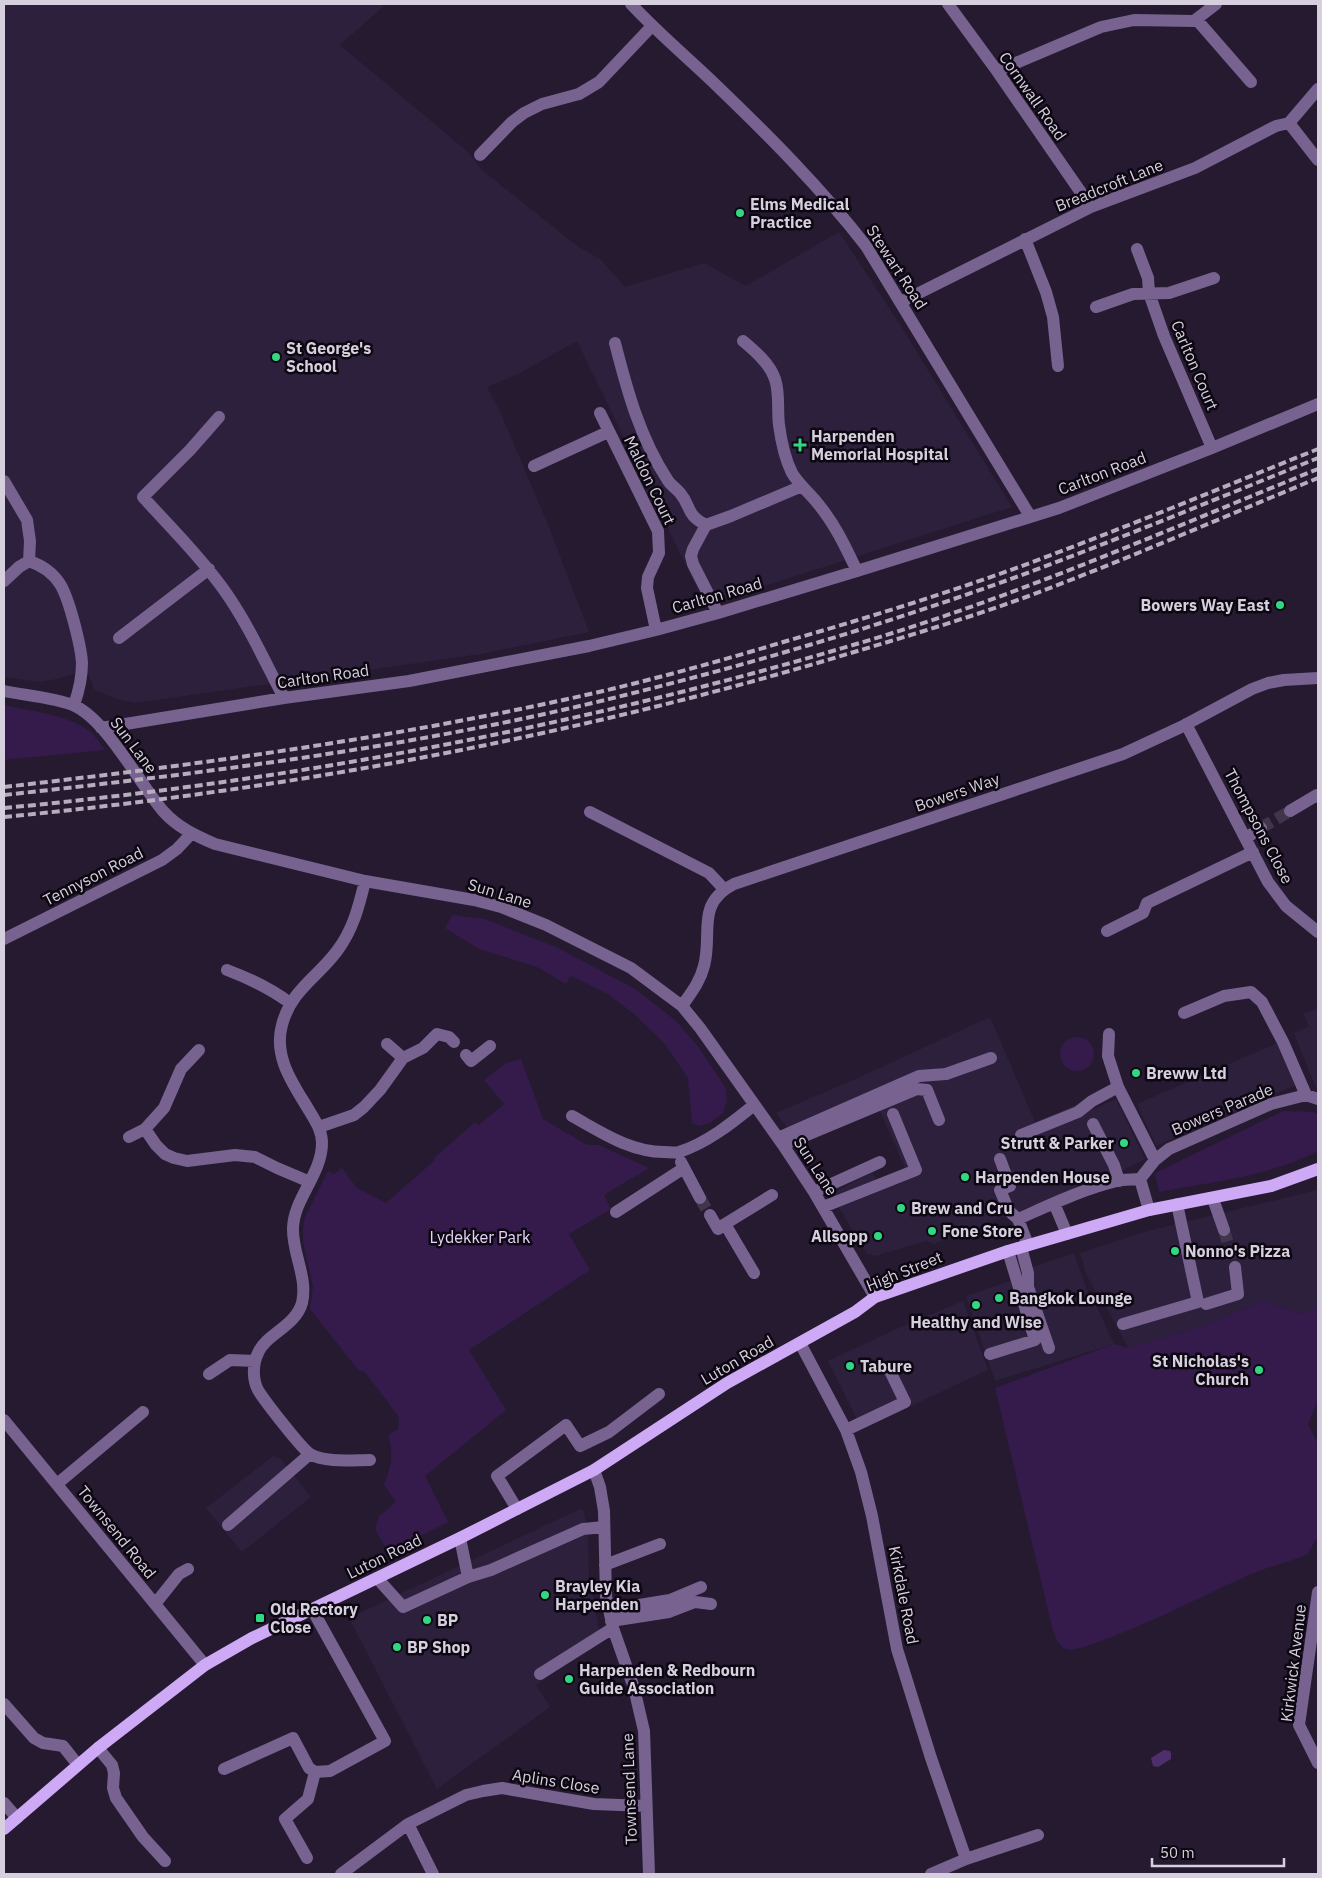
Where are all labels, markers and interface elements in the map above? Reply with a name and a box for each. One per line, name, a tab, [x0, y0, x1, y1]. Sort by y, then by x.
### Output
street label: Cornwall Road	[995, 48, 1071, 144]
street label: Breadcroft Lane	[1052, 154, 1166, 216]
place label: Elms Medical Practice	[750, 194, 849, 232]
marker: Elms Medical Practice	[734, 207, 746, 219]
street label: Stewart Road	[862, 221, 932, 313]
street label: Carlton Court	[1167, 317, 1223, 413]
place label: St George's School	[286, 338, 371, 376]
marker: St George's School	[270, 351, 282, 363]
place label: Harpenden Memorial Hospital	[811, 426, 948, 464]
street label: Maldon Court	[620, 432, 680, 528]
marker: Harpenden Memorial Hospital	[793, 438, 807, 452]
street label: Carlton Road	[1055, 447, 1149, 499]
street label: Carlton Road	[670, 573, 764, 617]
place label: Bowers Way East	[1141, 595, 1270, 615]
marker: Bowers Way East	[1274, 599, 1286, 611]
street label: Carlton Road	[276, 660, 370, 692]
street label: Sun Lane	[106, 713, 162, 777]
street label: Thompsons Close	[1220, 765, 1298, 887]
street label: Bowers Way	[912, 768, 1002, 816]
street label: Tennyson Road	[40, 842, 146, 910]
street label: Sun Lane	[466, 874, 535, 912]
place label: Breww Ltd	[1146, 1063, 1227, 1083]
marker: Breww Ltd	[1130, 1067, 1142, 1079]
street label: Bowers Parade	[1168, 1079, 1276, 1139]
street label: Sun Lane	[790, 1133, 842, 1199]
place label: Strutt & Parker	[1001, 1133, 1115, 1153]
marker: Strutt & Parker	[1118, 1137, 1130, 1149]
place label: Harpenden House	[975, 1167, 1110, 1187]
marker: Harpenden House	[959, 1171, 971, 1183]
place label: Brew and Cru	[911, 1198, 1013, 1218]
marker: Brew and Cru	[895, 1202, 907, 1214]
place label: Fone Store	[942, 1221, 1023, 1241]
marker: Fone Store	[926, 1225, 938, 1237]
place label: Allsopp	[811, 1226, 868, 1246]
park label: Lydekker Park	[430, 1227, 531, 1247]
marker: Allsopp	[872, 1230, 884, 1242]
place label: Nonno's Pizza	[1185, 1241, 1290, 1261]
marker: Nonno's Pizza	[1169, 1245, 1181, 1257]
street label: High Street	[863, 1247, 945, 1295]
place label: Bangkok Lounge	[1009, 1288, 1132, 1308]
marker: Bangkok Lounge	[993, 1292, 1005, 1304]
marker: Healthy and Wise	[970, 1299, 982, 1311]
place label: Healthy and Wise	[910, 1312, 1042, 1332]
street label: Luton Road	[697, 1331, 777, 1389]
place label: St Nicholas's Church	[1152, 1351, 1249, 1389]
place label: Tabure	[860, 1356, 912, 1376]
marker: Tabure	[844, 1360, 856, 1372]
marker: St Nicholas's Church	[1253, 1364, 1265, 1376]
street label: Townsend Road	[73, 1481, 161, 1583]
street label: Luton Road	[343, 1529, 425, 1583]
street label: Kirkdale Road	[885, 1544, 923, 1646]
place label: Brayley Kia Harpenden	[555, 1576, 640, 1614]
marker: Brayley Kia Harpenden	[539, 1589, 551, 1601]
place label: Old Rectory Close	[270, 1599, 358, 1637]
street label: Kirkwick Avenue	[1276, 1603, 1310, 1723]
place label: BP	[437, 1610, 458, 1630]
marker: Old Rectory Close	[254, 1612, 266, 1624]
marker: BP	[421, 1614, 433, 1626]
place label: BP Shop	[407, 1637, 470, 1657]
marker: BP Shop	[391, 1641, 403, 1653]
place label: Harpenden & Redbourn Guide Association	[579, 1660, 755, 1698]
marker: Harpenden & Redbourn Guide Association	[563, 1673, 575, 1685]
street label: Townsend Lane	[617, 1733, 641, 1845]
street label: Aplins Close	[511, 1764, 601, 1798]
scale bar	[1152, 1836, 1284, 1868]
text: 50 m	[1160, 1843, 1195, 1862]

